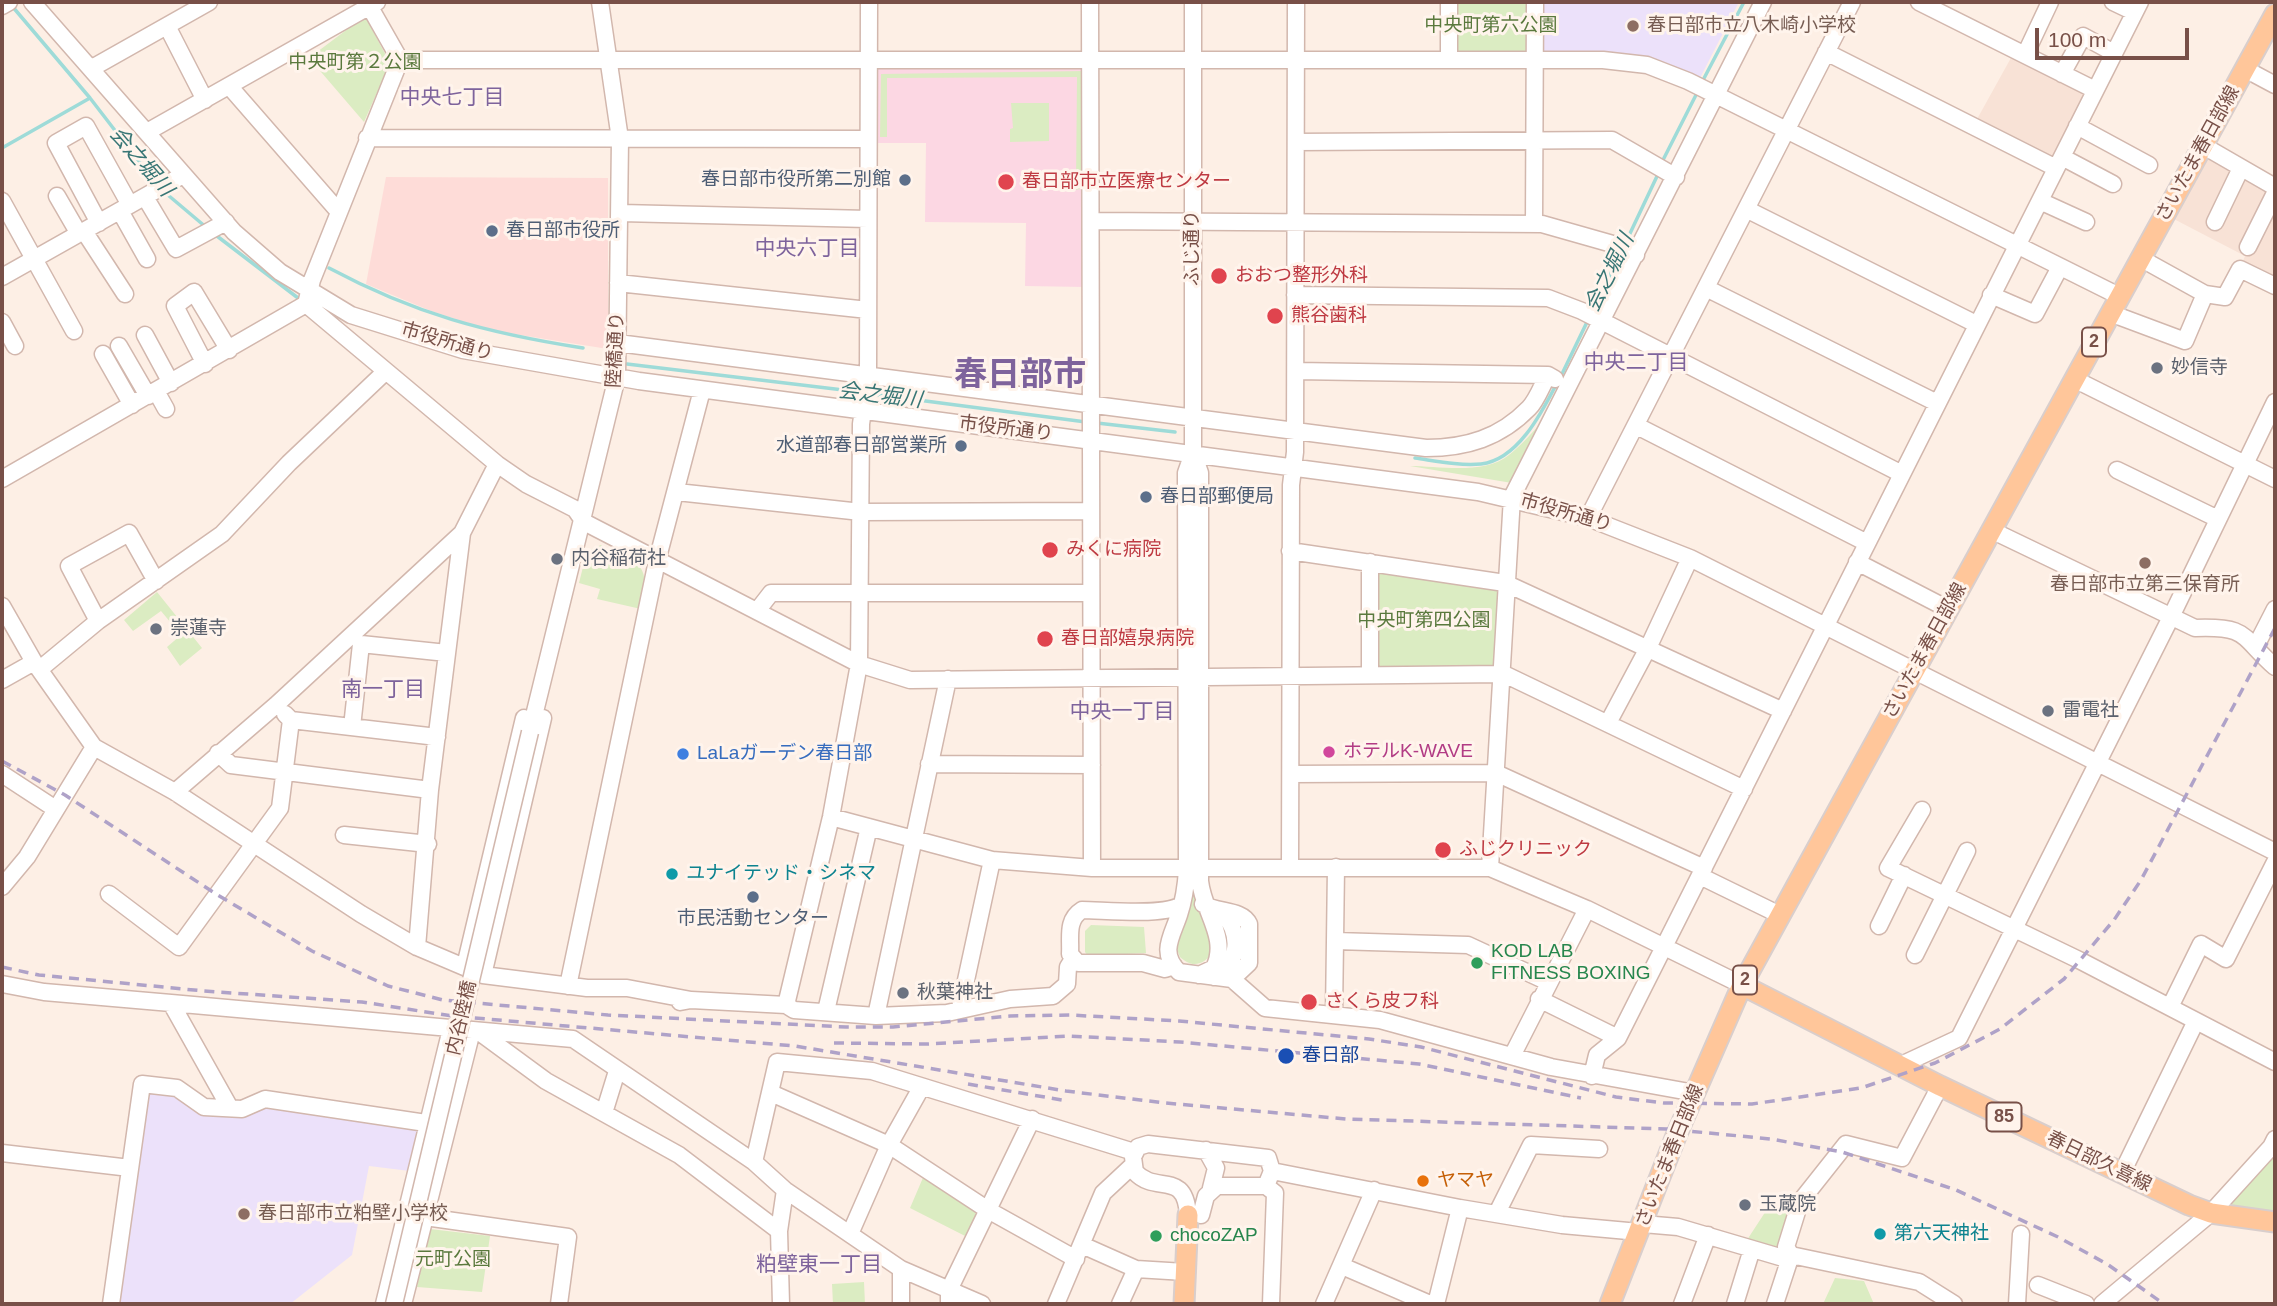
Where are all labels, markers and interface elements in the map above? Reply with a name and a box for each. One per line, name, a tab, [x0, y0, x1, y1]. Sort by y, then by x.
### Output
scale bar	[2039, 14, 2193, 58]
park label: 中央町第六公園	[1425, 15, 1557, 37]
place label: 春日部市立八木崎小学校	[1647, 15, 1856, 37]
marker: 春日部市立八木崎小学校	[1625, 18, 1641, 34]
text: 100 m	[2048, 28, 2106, 51]
park label: 中央町第２公園	[289, 52, 421, 74]
street label: さいたま春日部線	[2151, 82, 2245, 226]
district label: 中央七丁目	[400, 85, 504, 111]
water label: 会之堀川	[104, 122, 178, 202]
place label: 春日部市役所第二別館	[701, 169, 891, 191]
place label: 春日部市立医療センター	[1022, 171, 1231, 193]
marker: 春日部市役所第二別館	[897, 172, 913, 188]
marker: 春日部市立医療センター	[996, 172, 1016, 192]
street label: ふじ通り	[1182, 210, 1204, 286]
place label: 春日部市役所	[506, 220, 620, 242]
marker: 春日部市役所	[484, 223, 500, 239]
water label: 会之堀川	[1580, 230, 1640, 316]
district label: 中央六丁目	[755, 236, 859, 262]
place label: おおつ整形外科	[1235, 265, 1368, 287]
marker: おおつ整形外科	[1209, 266, 1229, 286]
place label: 熊谷歯科	[1291, 305, 1367, 327]
marker: 熊谷歯科	[1265, 306, 1285, 326]
street label: 陸橋通り	[603, 311, 629, 389]
street label: 市役所通り	[398, 318, 496, 366]
road number: 2	[2082, 328, 2106, 356]
district label: 中央二丁目	[1584, 350, 1688, 376]
district label: 春日部市	[954, 356, 1086, 396]
place label: 妙信寺	[2171, 357, 2228, 379]
marker: 妙信寺	[2149, 360, 2165, 376]
water label: 会之堀川	[837, 378, 923, 414]
street label: 市役所通り	[957, 412, 1055, 446]
place label: 水道部春日部営業所	[776, 435, 947, 457]
marker: 水道部春日部営業所	[953, 438, 969, 454]
place label: 春日部郵便局	[1160, 486, 1274, 508]
marker: 春日部郵便局	[1138, 489, 1154, 505]
street label: 市役所通り	[1517, 489, 1615, 537]
place label: みくに病院	[1066, 539, 1161, 561]
marker: みくに病院	[1040, 540, 1060, 560]
place label: 内谷稲荷社	[571, 548, 666, 570]
marker: 内谷稲荷社	[549, 551, 565, 567]
marker: 春日部市立第三保育所	[2137, 555, 2153, 571]
place label: 春日部市立第三保育所	[2050, 574, 2240, 596]
street label: さいたま春日部線	[1878, 579, 1972, 723]
park label: 中央町第四公園	[1358, 610, 1490, 632]
place label: 崇蓮寺	[170, 618, 227, 640]
marker: 崇蓮寺	[148, 621, 164, 637]
place label: 春日部嬉泉病院	[1061, 628, 1194, 650]
marker: 春日部嬉泉病院	[1035, 629, 1055, 649]
district label: 南一丁目	[341, 677, 425, 703]
district label: 中央一丁目	[1070, 699, 1174, 725]
place label: 雷電社	[2062, 700, 2119, 722]
marker: 雷電社	[2040, 703, 2056, 719]
place label: ホテルK-WAVE	[1343, 741, 1473, 763]
place label: LaLaガーデン春日部	[697, 743, 872, 765]
marker: ホテルK-WAVE	[1321, 744, 1337, 760]
marker: LaLaガーデン春日部	[675, 746, 691, 762]
place label: ふじクリニック	[1459, 839, 1592, 861]
marker: ふじクリニック	[1433, 840, 1453, 860]
place label: ユナイテッド・シネマ	[686, 863, 876, 885]
marker: ユナイテッド・シネマ	[664, 866, 680, 882]
marker: 市民活動センター	[745, 889, 761, 905]
place label: 市民活動センター	[677, 908, 829, 930]
place label: KOD LAB FITNESS BOXING	[1491, 941, 1650, 985]
marker: KOD LAB FITNESS BOXING	[1469, 955, 1485, 971]
road number: 2	[1733, 965, 1757, 995]
street label: 内谷陸橋	[442, 978, 482, 1058]
place label: 秋葉神社	[917, 982, 993, 1004]
marker: 秋葉神社	[895, 985, 911, 1001]
place label: さくら皮フ科	[1325, 991, 1439, 1013]
marker: さくら皮フ科	[1299, 992, 1319, 1012]
place label: 春日部	[1302, 1045, 1359, 1067]
marker: 春日部	[1276, 1046, 1296, 1066]
street label: さいたま春日部線	[1631, 1081, 1709, 1231]
road number: 85	[1986, 1102, 2022, 1132]
street label: 春日部久喜線	[2043, 1127, 2155, 1197]
place label: ヤマヤ	[1437, 1170, 1494, 1192]
marker: ヤマヤ	[1415, 1173, 1431, 1189]
place label: 玉蔵院	[1759, 1194, 1816, 1216]
marker: 玉蔵院	[1737, 1197, 1753, 1213]
place label: 春日部市立粕壁小学校	[258, 1203, 448, 1225]
marker: 春日部市立粕壁小学校	[236, 1206, 252, 1222]
place label: 第六天神社	[1894, 1223, 1989, 1245]
place label: chocoZAP	[1170, 1225, 1258, 1247]
marker: 第六天神社	[1872, 1226, 1888, 1242]
marker: chocoZAP	[1148, 1228, 1164, 1244]
park label: 元町公園	[415, 1249, 491, 1271]
district label: 粕壁東一丁目	[756, 1252, 882, 1278]

